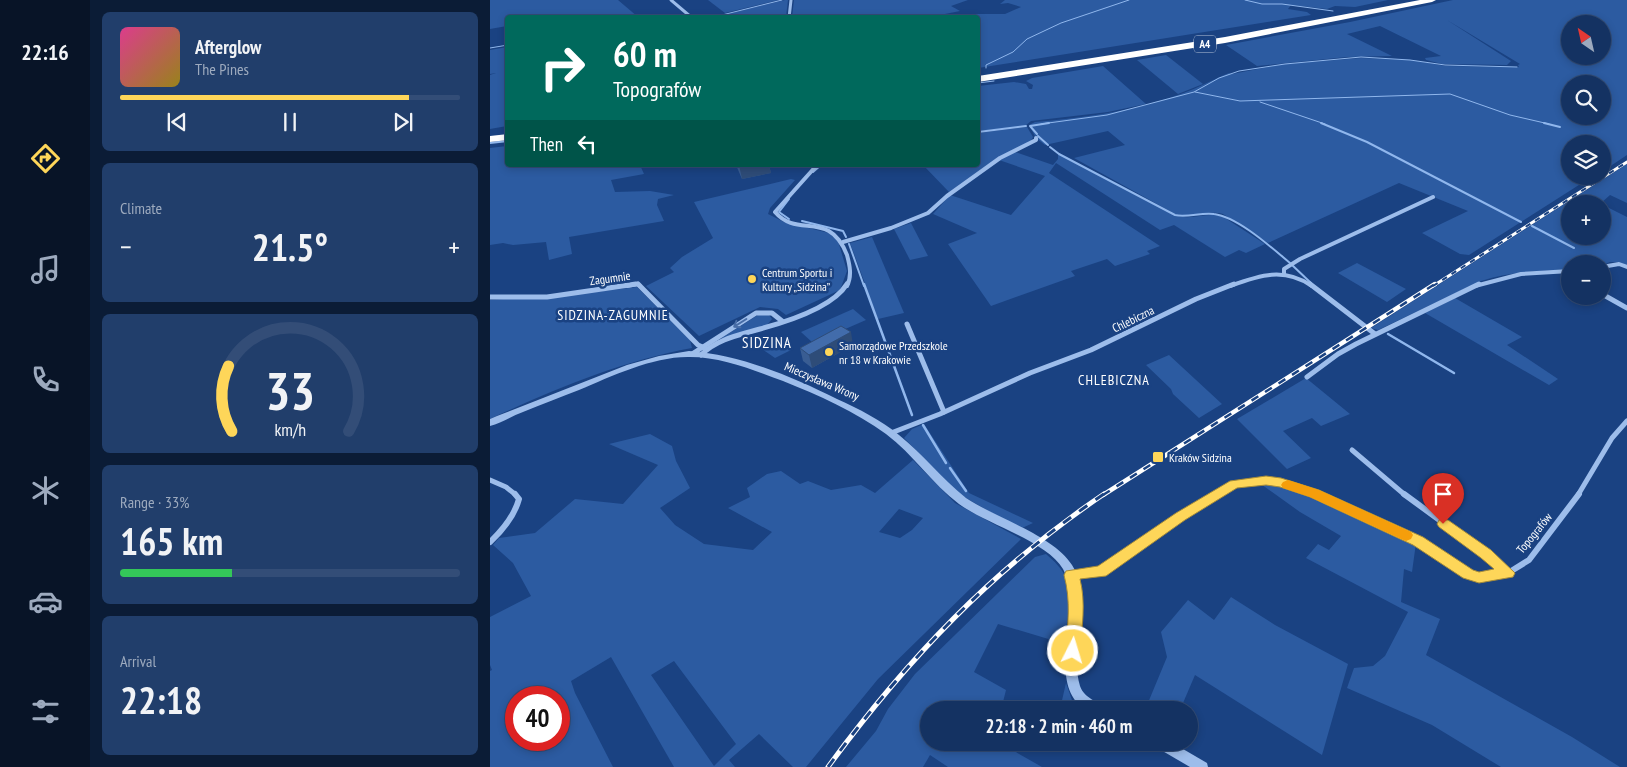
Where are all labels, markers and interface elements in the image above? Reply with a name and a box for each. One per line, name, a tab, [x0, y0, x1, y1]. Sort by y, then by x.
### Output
north arrow	[1561, 15, 1611, 65]
map controls	[1561, 15, 1611, 305]
text: 60 m	[613, 31, 677, 77]
text: Afterglow	[195, 35, 261, 59]
icon: right	[530, 35, 595, 100]
road number: A4	[1194, 36, 1216, 52]
text: 22:16	[21, 38, 69, 66]
text: The Pines	[195, 59, 249, 79]
text: Topografów	[613, 75, 701, 103]
button: search	[1561, 75, 1611, 125]
icon: previous	[163, 108, 191, 136]
icon: pause	[276, 108, 304, 136]
icon: next	[389, 108, 417, 136]
icon: left	[573, 130, 601, 158]
text: Then	[530, 132, 563, 156]
button: layers	[1561, 135, 1611, 185]
icon: directions	[28, 141, 63, 176]
button: +	[1561, 195, 1611, 245]
text: Climate	[120, 198, 162, 218]
text: 21.5°	[252, 222, 328, 271]
text: −	[120, 228, 132, 265]
text: +	[448, 228, 460, 265]
icon: music	[28, 252, 63, 287]
button: −	[1561, 255, 1611, 305]
place label: Centrum Sportu i Kultury „Sidzina”	[762, 265, 832, 294]
street label: Zagumnie	[589, 268, 631, 288]
marker: Centrum Sportu i Kultury „Sidzina”	[746, 273, 758, 285]
street label: Chlebiczna	[1110, 302, 1157, 336]
district label: SIDZINA-ZAGUMNIE	[557, 306, 669, 324]
one-way arrow	[733, 318, 747, 328]
district label: SIDZINA	[742, 333, 792, 352]
place label: Samorządowe Przedszkole nr 18 w Krakowie	[839, 338, 948, 367]
marker: Samorządowe Przedszkole nr 18 w Krakowie	[823, 346, 835, 358]
text: 33	[265, 357, 315, 424]
street label: Mieczysława Wrony	[782, 359, 862, 404]
icon: phone	[28, 362, 63, 397]
district label: CHLEBICZNA	[1078, 371, 1150, 389]
text: km/h	[274, 418, 306, 441]
marker: Kraków Sidzina	[1151, 450, 1165, 464]
place label: Kraków Sidzina	[1169, 450, 1232, 465]
icon: climate	[28, 473, 63, 508]
pin	[1422, 473, 1464, 524]
icon: arrive	[1429, 480, 1457, 508]
text: Range · 33%	[120, 492, 189, 512]
street label: Topografów	[1513, 509, 1556, 556]
text: 165 km	[120, 516, 223, 565]
icon: car	[28, 584, 63, 619]
position arrow	[1046, 624, 1098, 676]
text: Arrival	[120, 651, 156, 671]
text: 22:18	[120, 675, 202, 724]
speed limit sign: 40	[505, 686, 570, 751]
icon: filters	[28, 694, 63, 729]
text: 22:18 · 2 min · 460 m	[986, 714, 1132, 738]

